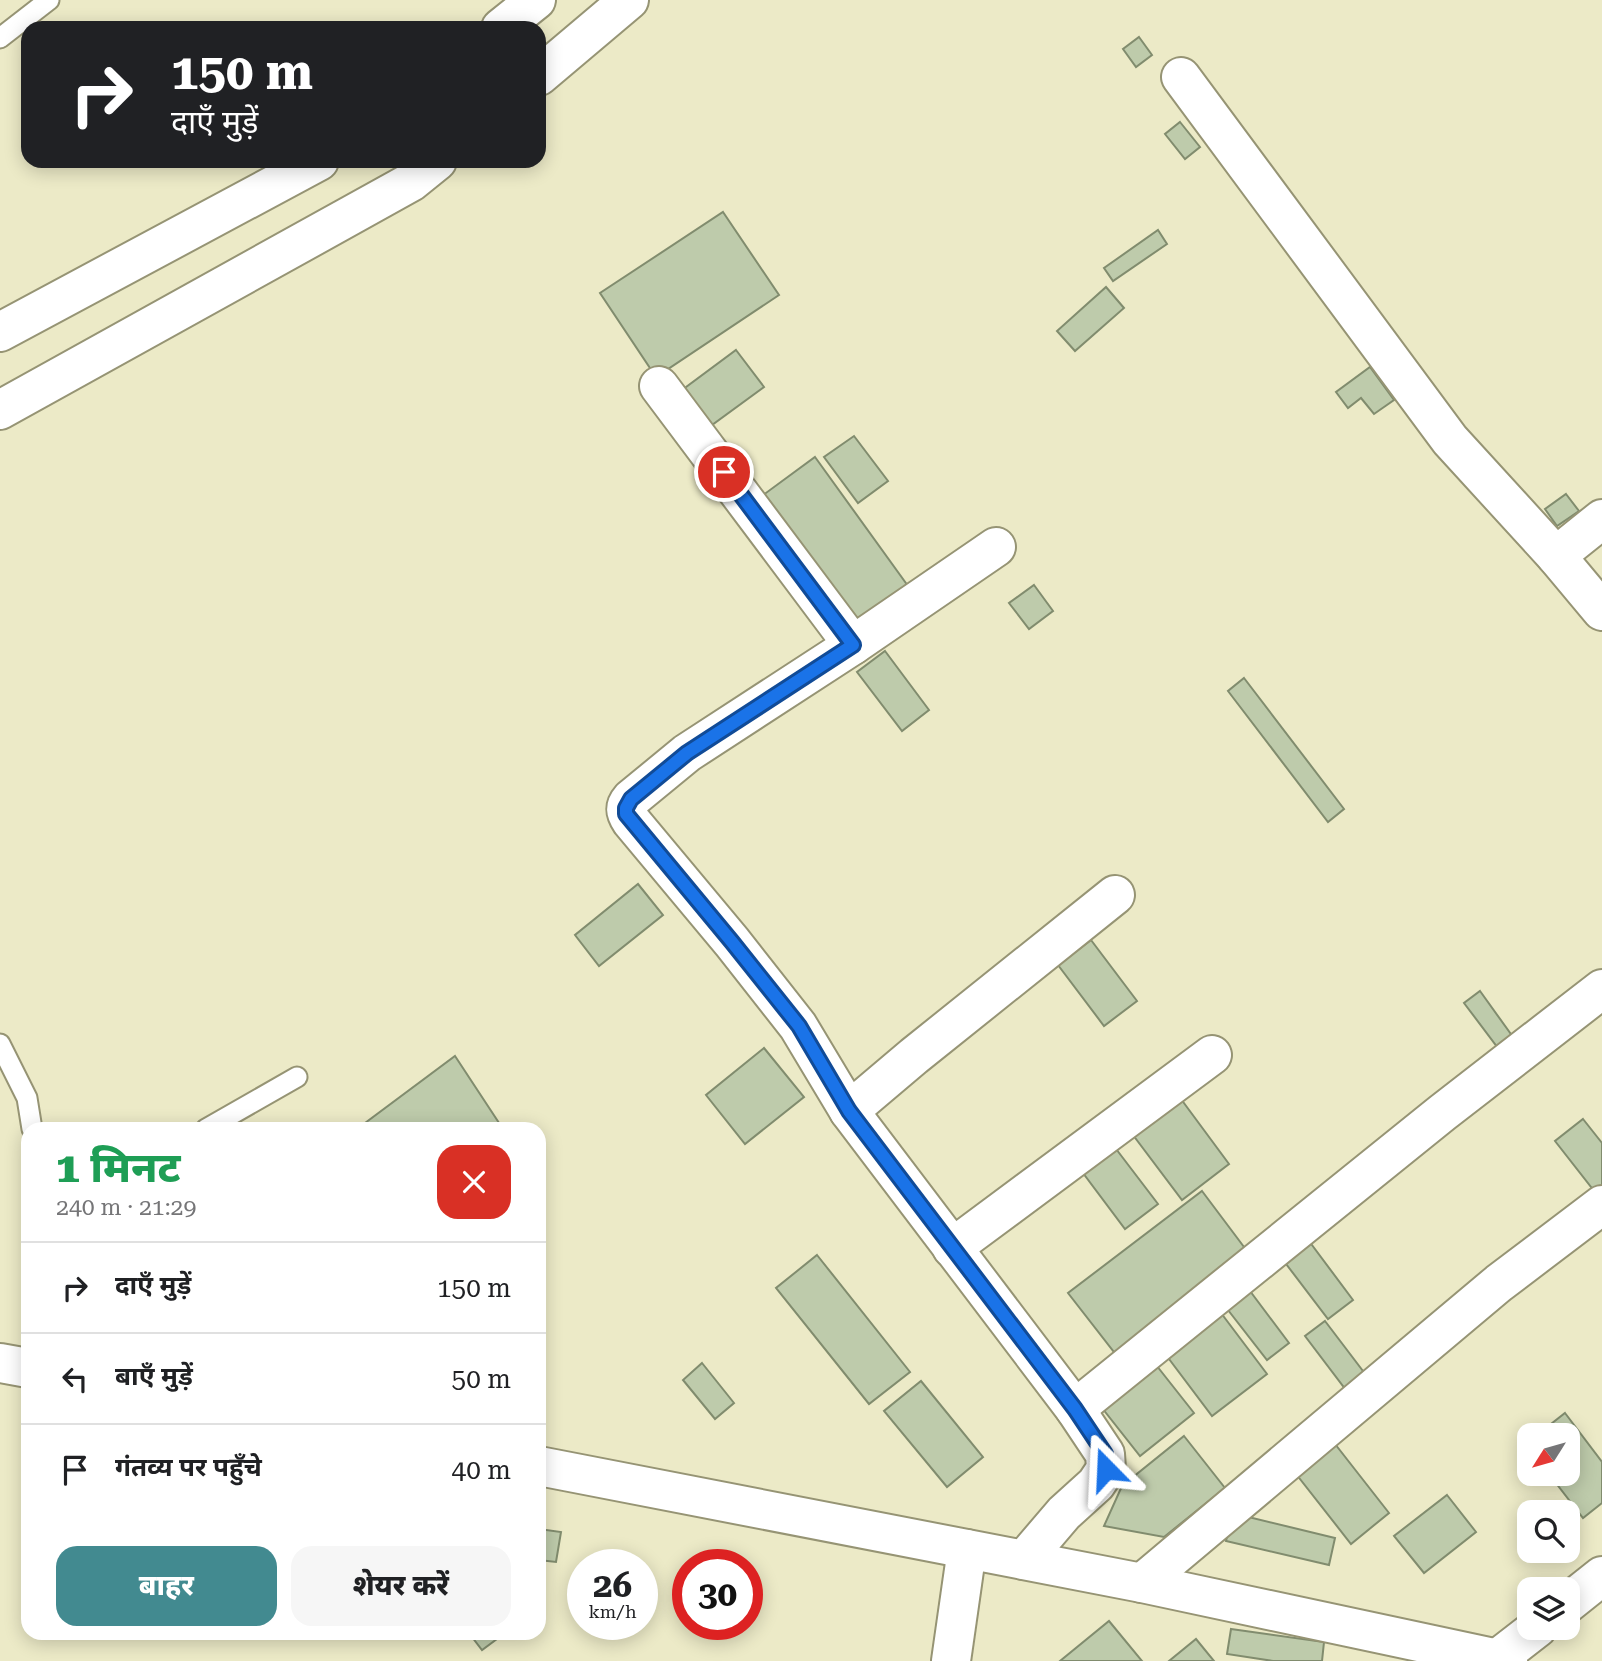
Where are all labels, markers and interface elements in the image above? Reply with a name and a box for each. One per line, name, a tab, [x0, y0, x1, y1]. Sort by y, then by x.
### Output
text: 150 m	[171, 44, 313, 101]
icon: right	[56, 49, 147, 140]
text: दाएँ मुड़ें	[171, 103, 258, 141]
pin	[694, 442, 754, 502]
icon: arrive	[705, 453, 743, 491]
text: 1 मिनट	[56, 1143, 181, 1192]
button: close	[437, 1145, 511, 1219]
text: 240 m · 21:29	[56, 1194, 196, 1221]
icon: right	[56, 1269, 94, 1307]
text: दाएँ मुड़ें	[115, 1270, 191, 1300]
text: 150 m	[437, 1273, 511, 1303]
icon: left	[56, 1360, 94, 1398]
text: बाएँ मुड़ें	[115, 1361, 193, 1391]
text: 50 m	[452, 1364, 511, 1394]
north arrow	[1517, 1423, 1580, 1486]
map controls	[1517, 1423, 1580, 1640]
position arrow	[1069, 1432, 1143, 1506]
icon: arrive	[56, 1451, 94, 1489]
text: गंतव्य पर पहुँचे	[115, 1452, 262, 1482]
text: 40 m	[452, 1455, 511, 1485]
button: search	[1517, 1500, 1580, 1563]
button: बाहर	[56, 1546, 277, 1626]
button: शेयर करें	[291, 1546, 511, 1626]
speed limit sign: 30	[672, 1549, 763, 1640]
text: 26	[593, 1565, 632, 1606]
button: layers	[1517, 1577, 1580, 1640]
text: km/h	[588, 1601, 637, 1622]

